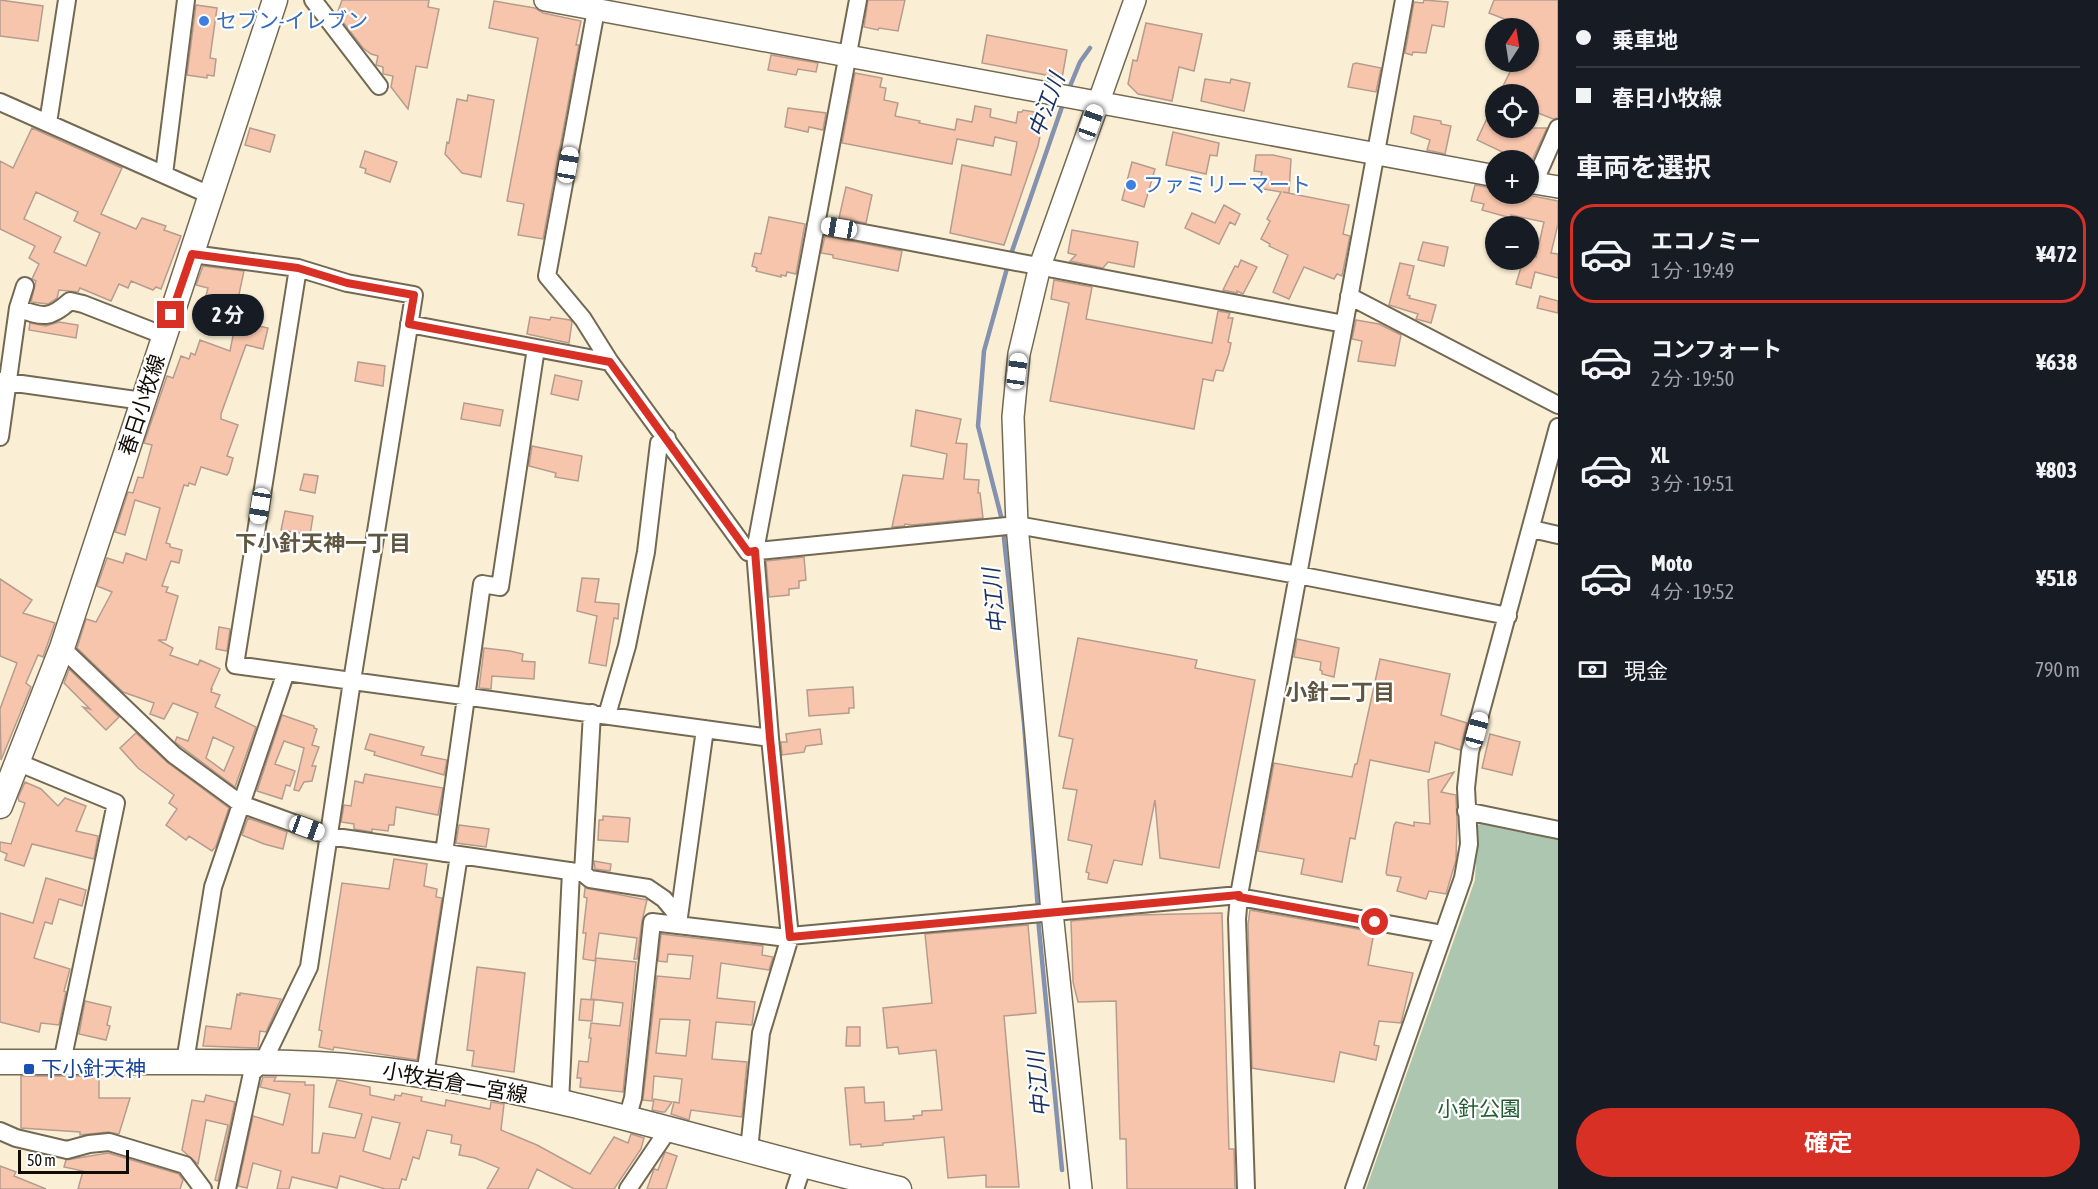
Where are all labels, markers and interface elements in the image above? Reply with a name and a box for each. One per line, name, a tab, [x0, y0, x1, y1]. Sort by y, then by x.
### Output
place label: セブン-イレブン	[216, 8, 368, 32]
marker: セブン-イレブン	[197, 14, 211, 28]
north arrow	[1485, 18, 1539, 72]
map controls	[1485, 18, 1539, 270]
text: 乗車地	[1612, 27, 1678, 53]
water label: 中江川	[1022, 68, 1070, 140]
button: locate	[1485, 84, 1539, 138]
text: 春日小牧線	[1612, 85, 1722, 111]
car	[1076, 102, 1106, 142]
car	[556, 146, 580, 184]
button: +	[1485, 150, 1539, 204]
text: 車両を選択	[1576, 152, 1711, 183]
place label: ファミリーマート	[1143, 172, 1311, 196]
marker: ファミリーマート	[1124, 178, 1138, 192]
car	[820, 216, 858, 240]
button: −	[1485, 216, 1539, 270]
icon: car	[1579, 227, 1633, 281]
text: エコノミー	[1651, 228, 1761, 254]
text: ¥472	[2036, 241, 2077, 267]
text: 1 分 · 19:49	[1651, 259, 1734, 282]
callout: 2 分	[192, 294, 264, 336]
route end	[157, 301, 184, 328]
text: 2 分	[212, 303, 244, 326]
icon: car	[1579, 335, 1633, 389]
text: コンフォート	[1651, 336, 1782, 362]
text: ¥638	[2036, 349, 2077, 375]
street label: 春日小牧線	[113, 351, 169, 458]
car	[1006, 352, 1028, 390]
text: 2 分 · 19:50	[1651, 367, 1734, 390]
text: XL	[1651, 442, 1669, 468]
icon: car	[1579, 443, 1633, 497]
text: ¥803	[2036, 457, 2077, 483]
text: 3 分 · 19:51	[1651, 472, 1734, 495]
car	[248, 487, 272, 525]
district label: 下小針天神一丁目	[235, 530, 411, 556]
text: Moto	[1651, 550, 1693, 576]
icon: car	[1579, 551, 1633, 605]
water label: 中江川	[977, 565, 1010, 635]
text: ¥518	[2036, 565, 2077, 591]
text: 4 分 · 19:52	[1651, 580, 1734, 603]
icon: cash	[1576, 653, 1609, 686]
text: 現金	[1624, 658, 1668, 684]
text: 790 m	[2035, 658, 2080, 681]
district label: 小針二丁目	[1285, 679, 1395, 705]
car	[1464, 710, 1490, 750]
car	[287, 813, 327, 843]
route start	[1361, 908, 1388, 935]
water label: 中江川	[1022, 1048, 1054, 1118]
place label: 下小針天神	[41, 1056, 146, 1080]
street label: 小牧岩倉一宮線	[381, 1057, 530, 1107]
marker: 下小針天神	[22, 1062, 36, 1076]
park label: 小針公園	[1437, 1096, 1521, 1120]
button: 確定	[1576, 1108, 2080, 1177]
scale bar	[18, 1147, 129, 1174]
text: 50 m	[27, 1151, 56, 1169]

